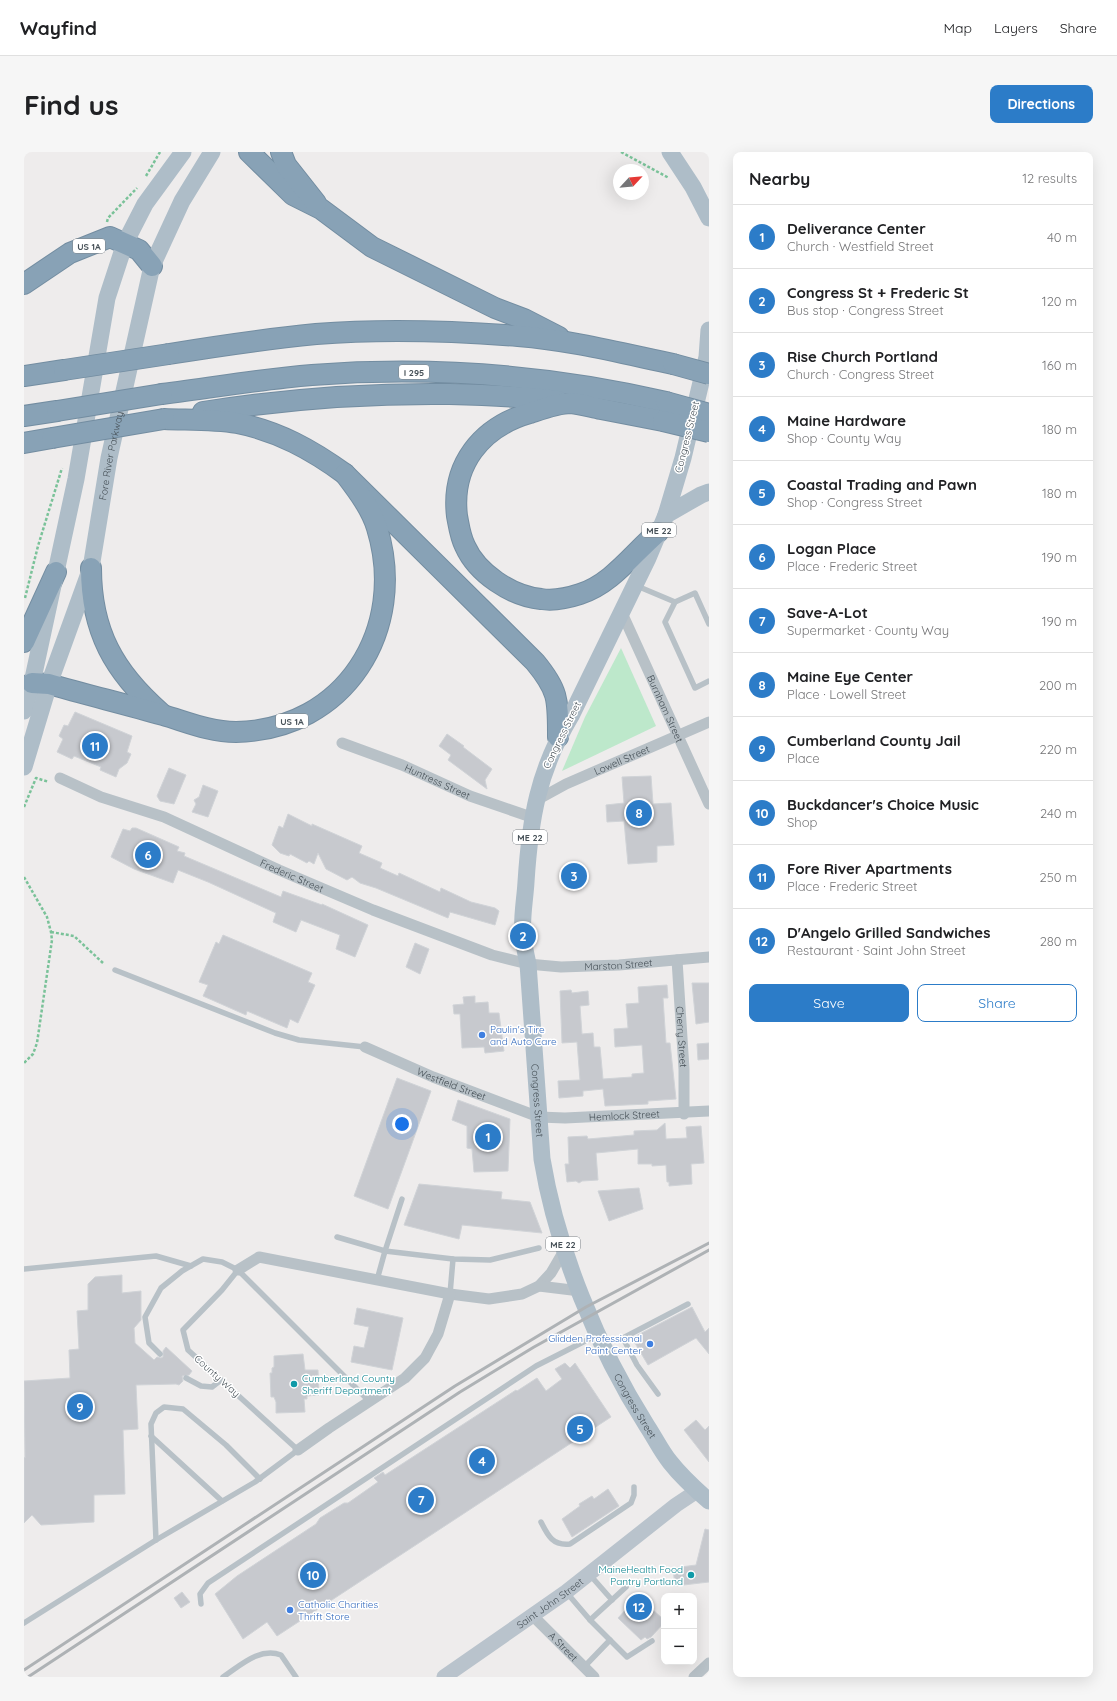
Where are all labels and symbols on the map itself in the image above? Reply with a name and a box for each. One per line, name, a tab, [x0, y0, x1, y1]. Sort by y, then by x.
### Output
north arrow	[613, 164, 649, 200]
road number: US 1A	[73, 239, 105, 253]
road number: I 295	[399, 365, 429, 379]
street label: Congress Street	[672, 399, 702, 474]
street label: Fore River Parkway	[96, 410, 126, 501]
road number: ME 22	[642, 523, 676, 537]
street label: Burnham Street	[645, 673, 687, 745]
street label: Congress Street	[540, 699, 584, 771]
road number: US 1A	[276, 714, 308, 728]
pin: 11	[82, 731, 108, 761]
street label: Lowell Street	[592, 742, 652, 778]
street label: Huntress Street	[403, 761, 473, 802]
pin: 8	[626, 798, 652, 828]
road number: ME 22	[513, 830, 547, 844]
pin: 6	[135, 840, 161, 870]
street label: Frederic Street	[258, 856, 326, 895]
pin: 3	[561, 861, 587, 891]
pin: 2	[510, 921, 536, 951]
street label: Marston Street	[584, 956, 654, 973]
street label: Cherry Street	[673, 1006, 690, 1068]
place label: Paulin's Tire and Auto Care	[490, 1023, 557, 1048]
marker: Paulin's Tire and Auto Care	[477, 1030, 487, 1040]
street label: Congress Street	[529, 1063, 547, 1138]
street label: Westfield Street	[415, 1064, 488, 1103]
street label: Hemlock Street	[589, 1107, 661, 1123]
your location	[392, 1114, 412, 1134]
pin: 1	[475, 1122, 501, 1152]
road number: ME 22	[546, 1237, 580, 1251]
place label: Glidden Professional Paint Center	[548, 1332, 642, 1357]
marker: Glidden Professional Paint Center	[645, 1339, 655, 1349]
street label: County Way	[191, 1352, 243, 1400]
street label: Congress Street	[611, 1371, 660, 1441]
place label: Cumberland County Sheriff Department	[302, 1372, 395, 1397]
marker: Cumberland County Sheriff Department	[289, 1379, 299, 1389]
pin: 9	[67, 1392, 93, 1422]
pin: 5	[567, 1414, 593, 1444]
pin: 4	[469, 1446, 495, 1476]
pin: 7	[408, 1485, 434, 1515]
pin: 10	[300, 1560, 326, 1590]
place label: MaineHealth Food Pantry Portland	[598, 1563, 683, 1588]
marker: MaineHealth Food Pantry Portland	[686, 1570, 696, 1580]
street label: Saint John Street	[514, 1574, 586, 1631]
pin: 12	[626, 1592, 652, 1622]
place label: Catholic Charities Thrift Store	[298, 1598, 378, 1623]
marker: Catholic Charities Thrift Store	[285, 1605, 295, 1615]
street label: A Street	[546, 1629, 581, 1664]

